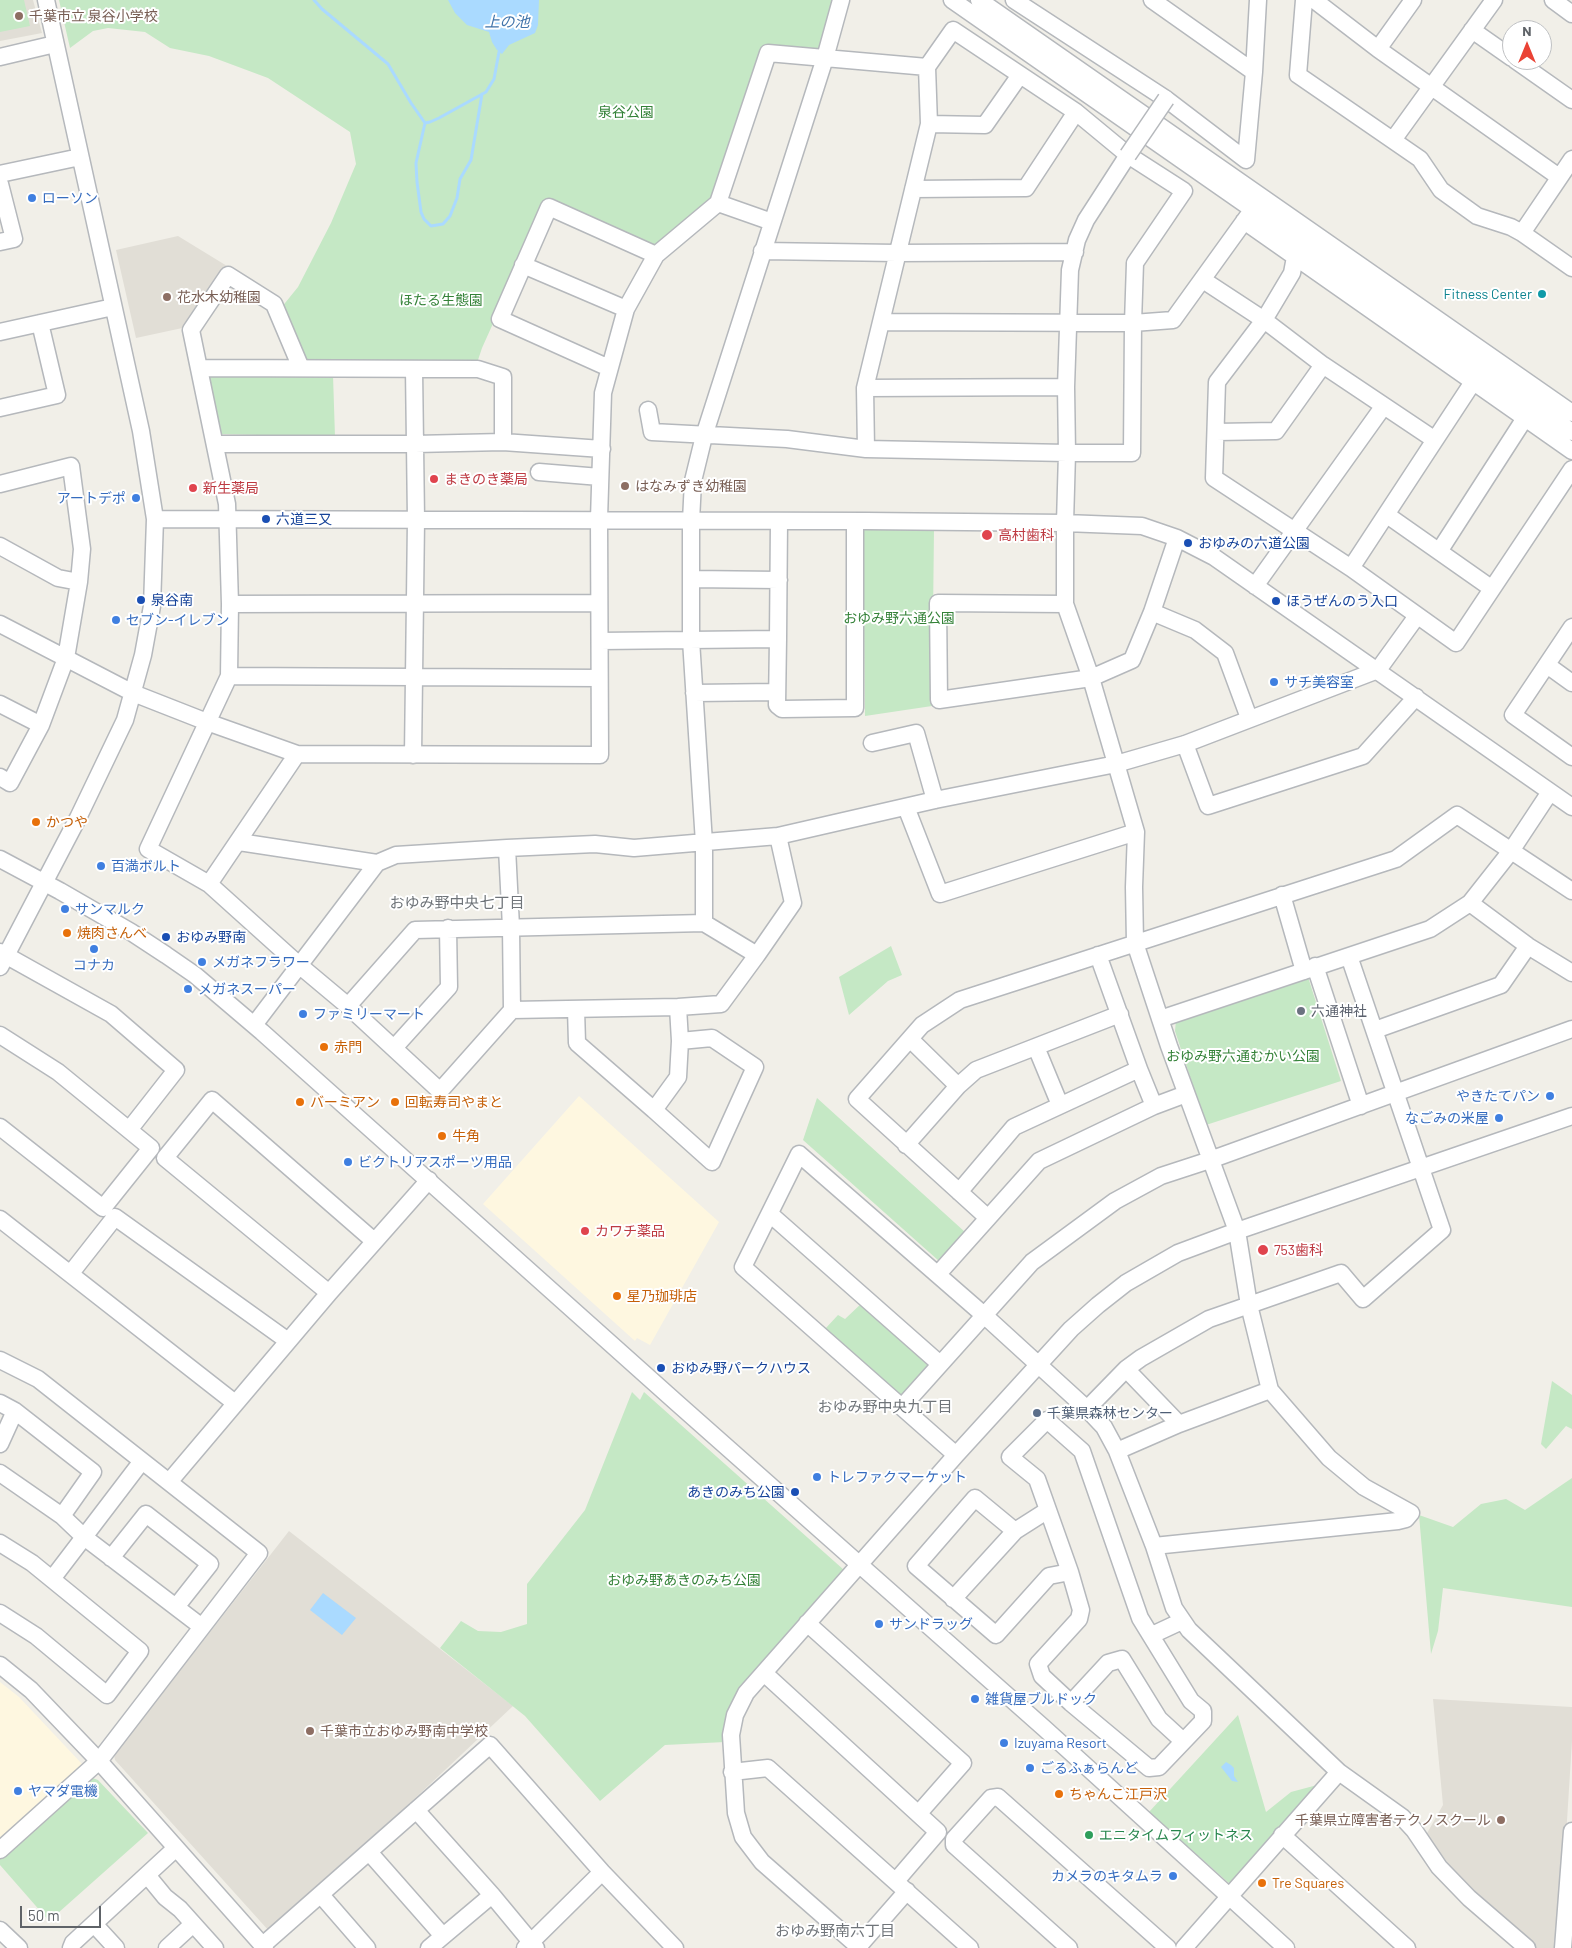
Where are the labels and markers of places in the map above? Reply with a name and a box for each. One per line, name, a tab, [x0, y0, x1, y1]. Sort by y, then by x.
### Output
place label: 千葉市立 泉谷小学校	[29, 8, 158, 24]
marker: 千葉市立 泉谷小学校	[13, 10, 25, 22]
place label: ローソン	[42, 190, 98, 206]
marker: ローソン	[26, 192, 38, 204]
place label: Fitness Center	[1444, 286, 1532, 302]
marker: Fitness Center	[1536, 288, 1548, 300]
place label: 花水木幼稚園	[177, 289, 261, 305]
marker: 花水木幼稚園	[161, 291, 173, 303]
place label: まきのき薬局	[444, 471, 528, 487]
marker: まきのき薬局	[428, 473, 440, 485]
place label: はなみずき幼稚園	[635, 478, 747, 494]
place label: 新生薬局	[203, 480, 259, 496]
marker: はなみずき幼稚園	[619, 480, 631, 492]
marker: 新生薬局	[187, 482, 199, 494]
place label: アートデポ	[57, 490, 126, 506]
marker: アートデポ	[130, 492, 142, 504]
place label: 六道三又	[276, 511, 332, 527]
marker: 六道三又	[260, 513, 272, 525]
place label: 高村歯科	[998, 527, 1054, 543]
marker: 高村歯科	[980, 528, 994, 542]
place label: おゆみの六道公園	[1198, 535, 1310, 551]
marker: おゆみの六道公園	[1182, 537, 1194, 549]
place label: 泉谷南	[151, 592, 193, 608]
place label: ほうぜんのう入口	[1286, 593, 1398, 609]
marker: 泉谷南	[135, 594, 147, 606]
marker: ほうぜんのう入口	[1270, 595, 1282, 607]
place label: セブン-イレブン	[126, 612, 230, 628]
marker: セブン-イレブン	[110, 614, 122, 626]
place label: サチ美容室	[1284, 674, 1354, 690]
marker: サチ美容室	[1268, 676, 1280, 688]
place label: かつや	[46, 814, 88, 830]
marker: かつや	[30, 816, 42, 828]
place label: 百満ボルト	[111, 858, 181, 874]
marker: 百満ボルト	[95, 860, 107, 872]
place label: サンマルク	[75, 901, 145, 917]
marker: サンマルク	[59, 903, 71, 915]
place label: 焼肉さんべ	[77, 925, 147, 941]
marker: 焼肉さんべ	[61, 927, 73, 939]
place label: おゆみ野南	[176, 929, 246, 945]
marker: おゆみ野南	[160, 931, 172, 943]
marker: コナカ	[88, 943, 100, 955]
place label: メガネフラワー	[212, 954, 310, 970]
marker: メガネフラワー	[196, 956, 208, 968]
place label: コナカ	[73, 957, 115, 973]
place label: メガネスーパー	[198, 981, 296, 997]
marker: メガネスーパー	[182, 983, 194, 995]
place label: 六通神社	[1311, 1003, 1367, 1019]
marker: 六通神社	[1295, 1005, 1307, 1017]
place label: ファミリーマート	[313, 1006, 425, 1022]
marker: ファミリーマート	[297, 1008, 309, 1020]
place label: 赤門	[334, 1039, 362, 1055]
marker: 赤門	[318, 1041, 330, 1053]
place label: やきたてパン	[1456, 1088, 1540, 1104]
marker: やきたてパン	[1544, 1090, 1556, 1102]
place label: バーミアン	[310, 1094, 380, 1110]
place label: 回転寿司やまと	[405, 1094, 503, 1110]
marker: バーミアン	[294, 1096, 306, 1108]
marker: 回転寿司やまと	[389, 1096, 401, 1108]
place label: なごみの米屋	[1405, 1110, 1489, 1126]
marker: なごみの米屋	[1493, 1112, 1505, 1124]
place label: 牛角	[452, 1128, 480, 1144]
marker: 牛角	[436, 1130, 448, 1142]
place label: ビクトリアスポーツ用品	[358, 1154, 512, 1170]
marker: ビクトリアスポーツ用品	[342, 1156, 354, 1168]
place label: カワチ薬品	[595, 1223, 665, 1239]
marker: カワチ薬品	[579, 1225, 591, 1237]
place label: 753歯科	[1274, 1242, 1323, 1258]
marker: 753歯科	[1256, 1243, 1270, 1257]
place label: 星乃珈琲店	[627, 1288, 697, 1304]
marker: 星乃珈琲店	[611, 1290, 623, 1302]
place label: おゆみ野パークハウス	[671, 1360, 811, 1376]
marker: おゆみ野パークハウス	[655, 1362, 667, 1374]
place label: 千葉県森林センター	[1047, 1405, 1173, 1421]
marker: 千葉県森林センター	[1031, 1407, 1043, 1419]
place label: トレファクマーケット	[827, 1469, 967, 1485]
marker: トレファクマーケット	[811, 1471, 823, 1483]
place label: あきのみち公園	[687, 1484, 785, 1500]
marker: あきのみち公園	[789, 1486, 801, 1498]
place label: サンドラッグ	[889, 1616, 973, 1632]
marker: サンドラッグ	[873, 1618, 885, 1630]
place label: 雑貨屋ブルドック	[985, 1691, 1097, 1707]
marker: 雑貨屋ブルドック	[969, 1693, 981, 1705]
place label: 千葉市立おゆみ野南中学校	[320, 1723, 488, 1739]
marker: 千葉市立おゆみ野南中学校	[304, 1725, 316, 1737]
place label: Izuyama Resort	[1014, 1735, 1107, 1751]
marker: Izuyama Resort	[998, 1737, 1010, 1749]
place label: ごるふぁらんど	[1040, 1760, 1138, 1776]
marker: ごるふぁらんど	[1024, 1762, 1036, 1774]
place label: ヤマダ電機	[28, 1783, 98, 1799]
marker: ヤマダ電機	[12, 1785, 24, 1797]
place label: ちゃんこ江戸沢	[1069, 1786, 1167, 1802]
marker: ちゃんこ江戸沢	[1053, 1788, 1065, 1800]
place label: 千葉県立障害者テクノスクール	[1295, 1812, 1491, 1828]
marker: 千葉県立障害者テクノスクール	[1495, 1814, 1507, 1826]
place label: エニタイムフィットネス	[1099, 1827, 1253, 1843]
marker: エニタイムフィットネス	[1083, 1829, 1095, 1841]
place label: カメラのキタムラ	[1051, 1868, 1163, 1884]
marker: カメラのキタムラ	[1167, 1870, 1179, 1882]
place label: Tre Squares	[1272, 1875, 1344, 1891]
marker: Tre Squares	[1256, 1877, 1268, 1889]

